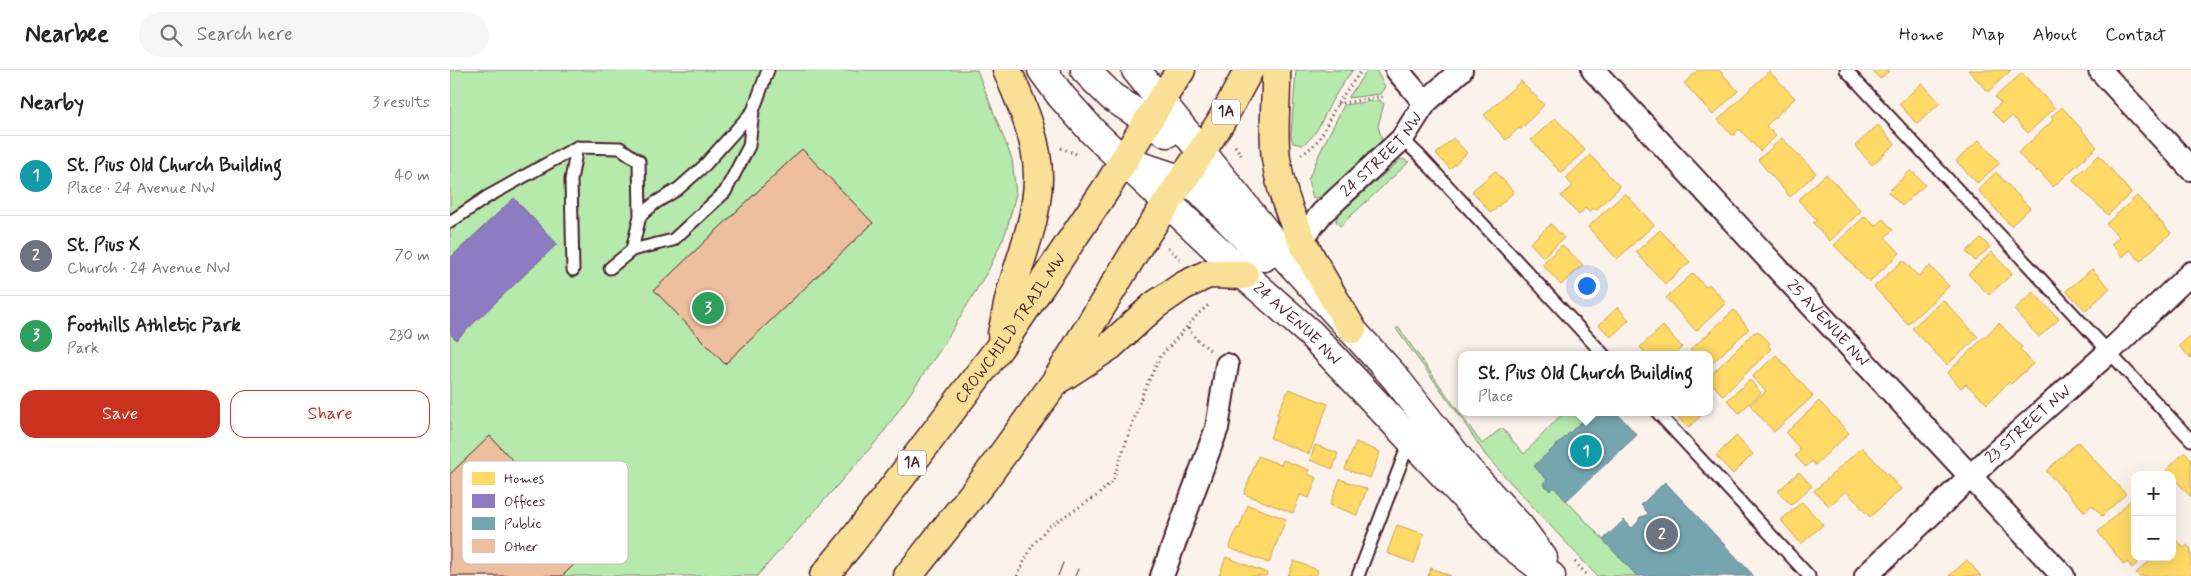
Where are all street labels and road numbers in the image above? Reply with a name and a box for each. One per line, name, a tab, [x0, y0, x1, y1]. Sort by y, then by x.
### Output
road number: 1A	[1212, 100, 1240, 124]
street label: 24 STREET NW	[1336, 108, 1427, 202]
street label: CROWCHILD TRAIL NW	[950, 249, 1070, 408]
street label: 25 AVENUE NW	[1782, 275, 1873, 371]
street label: 24 AVENUE NW	[1249, 277, 1345, 369]
street label: 23 STREET NW	[1980, 380, 2075, 468]
road number: 1A	[898, 450, 926, 476]

